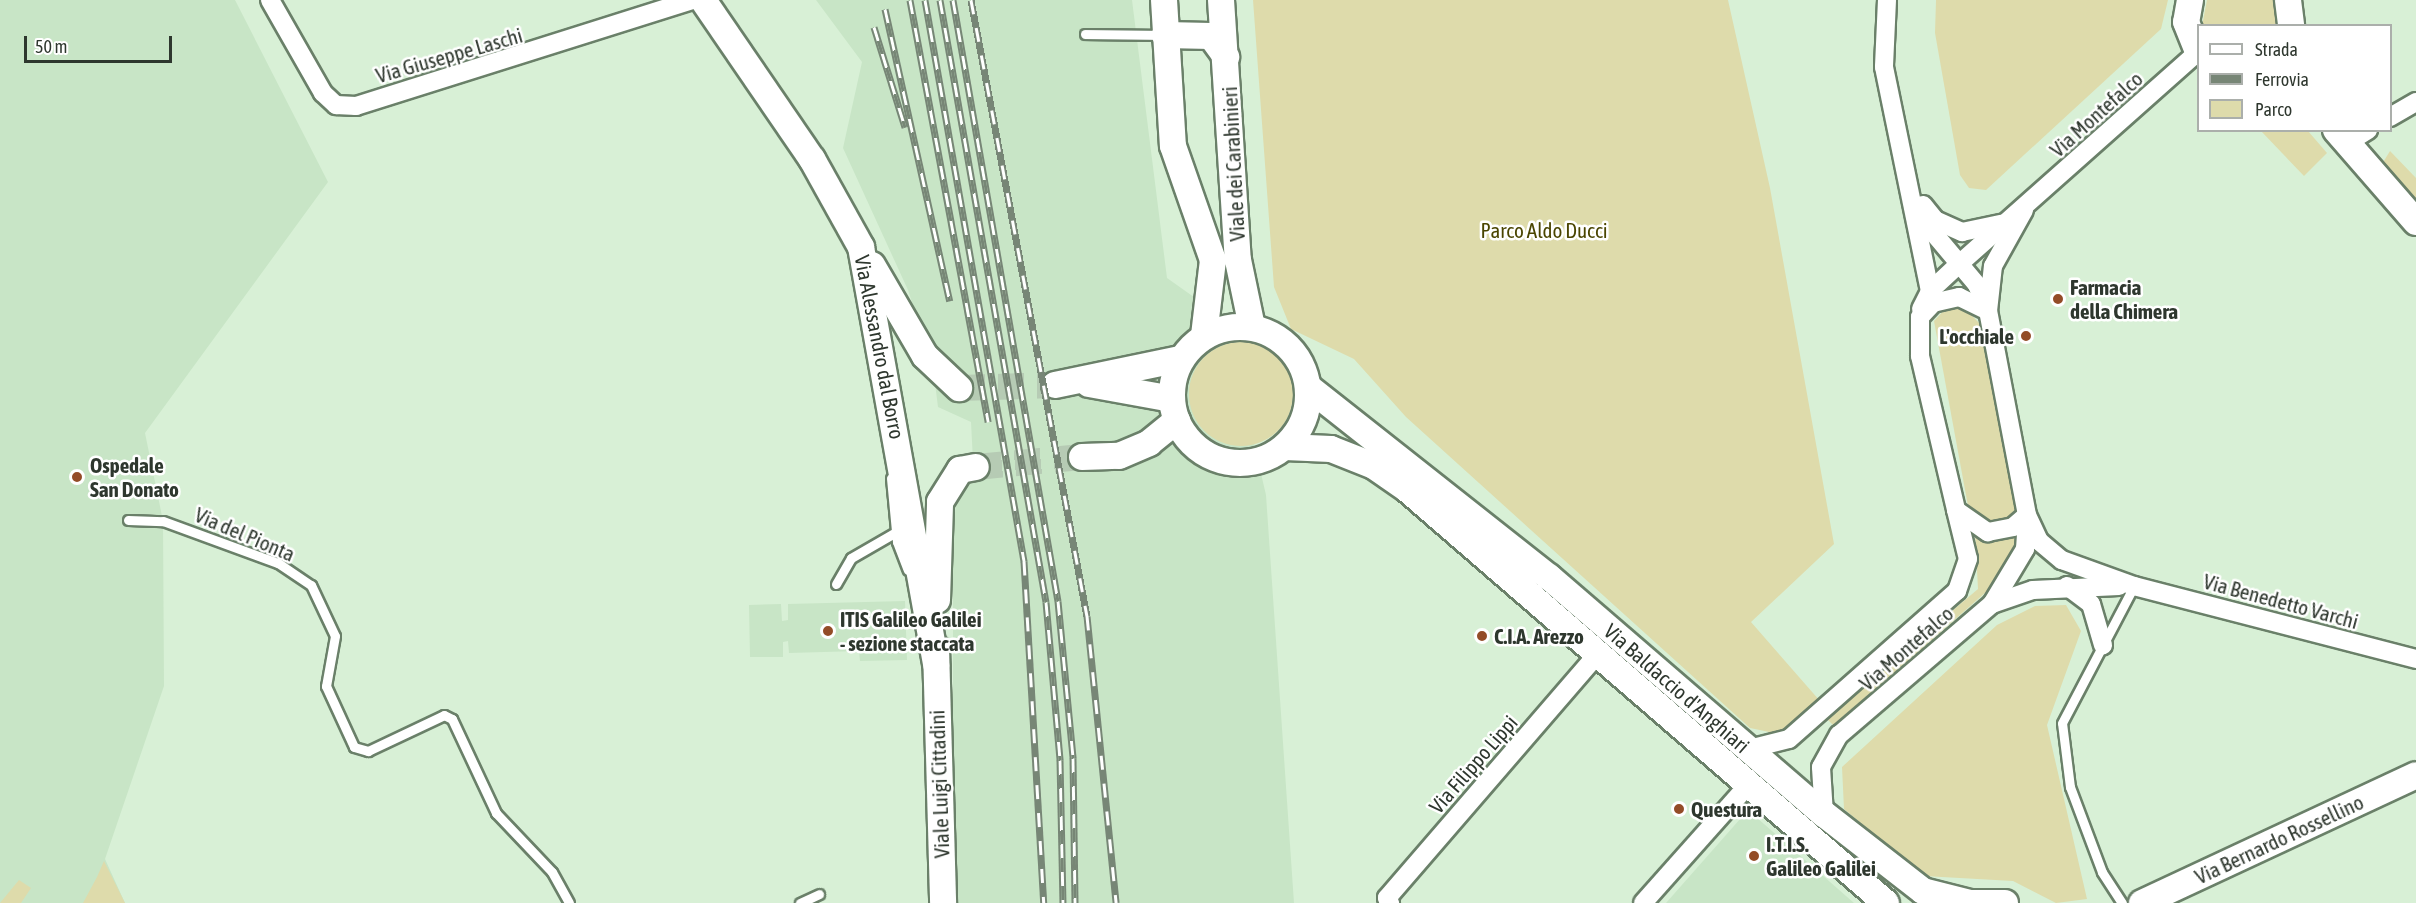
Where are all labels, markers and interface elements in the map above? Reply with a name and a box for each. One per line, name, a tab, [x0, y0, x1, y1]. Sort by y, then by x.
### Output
street label: Via Giuseppe Laschi	[373, 22, 525, 88]
scale bar	[27, 24, 176, 62]
legend	[2197, 24, 2392, 132]
text: 50 m	[35, 36, 67, 57]
text: Strada	[2255, 39, 2298, 60]
street label: Via Montefalco	[2045, 66, 2147, 162]
text: Ferrovia	[2255, 69, 2309, 90]
street label: Viale dei Carabinieri	[1216, 86, 1250, 242]
text: Parco	[2255, 99, 2292, 120]
park label: Parco Aldo Ducci	[1481, 217, 1607, 243]
street label: Via Alessandro dal Borro	[850, 253, 910, 441]
place label: Farmacia della Chimera	[2070, 274, 2178, 324]
marker: Farmacia della Chimera	[2051, 292, 2065, 306]
place label: L'occhiale	[1939, 323, 2014, 349]
marker: L'occhiale	[2019, 329, 2033, 343]
place label: Ospedale San Donato	[90, 452, 179, 502]
marker: Ospedale San Donato	[68, 468, 86, 486]
street label: Via del Pionta	[191, 502, 299, 566]
street label: Via Benedetto Varchi	[2201, 568, 2361, 634]
street label: Via Montefalco	[1854, 600, 1958, 696]
place label: ITIS Galileo Galilei - sezione staccata	[840, 606, 981, 656]
street label: Via Baldaccio d'Anghiari	[1599, 618, 1755, 758]
place label: C.I.A. Arezzo	[1494, 623, 1584, 649]
marker: ITIS Galileo Galilei - sezione staccata	[821, 624, 835, 638]
marker: C.I.A. Arezzo	[1475, 629, 1489, 643]
street label: Viale Luigi Cittadini	[924, 709, 954, 859]
street label: Via Filippo Lippi	[1424, 710, 1522, 818]
street label: Via Bernardo Rossellino	[2191, 789, 2367, 889]
place label: Questura	[1691, 796, 1762, 822]
marker: Questura	[1672, 802, 1686, 816]
place label: I.T.I.S. Galileo Galilei	[1766, 831, 1876, 881]
marker: I.T.I.S. Galileo Galilei	[1747, 849, 1761, 863]

